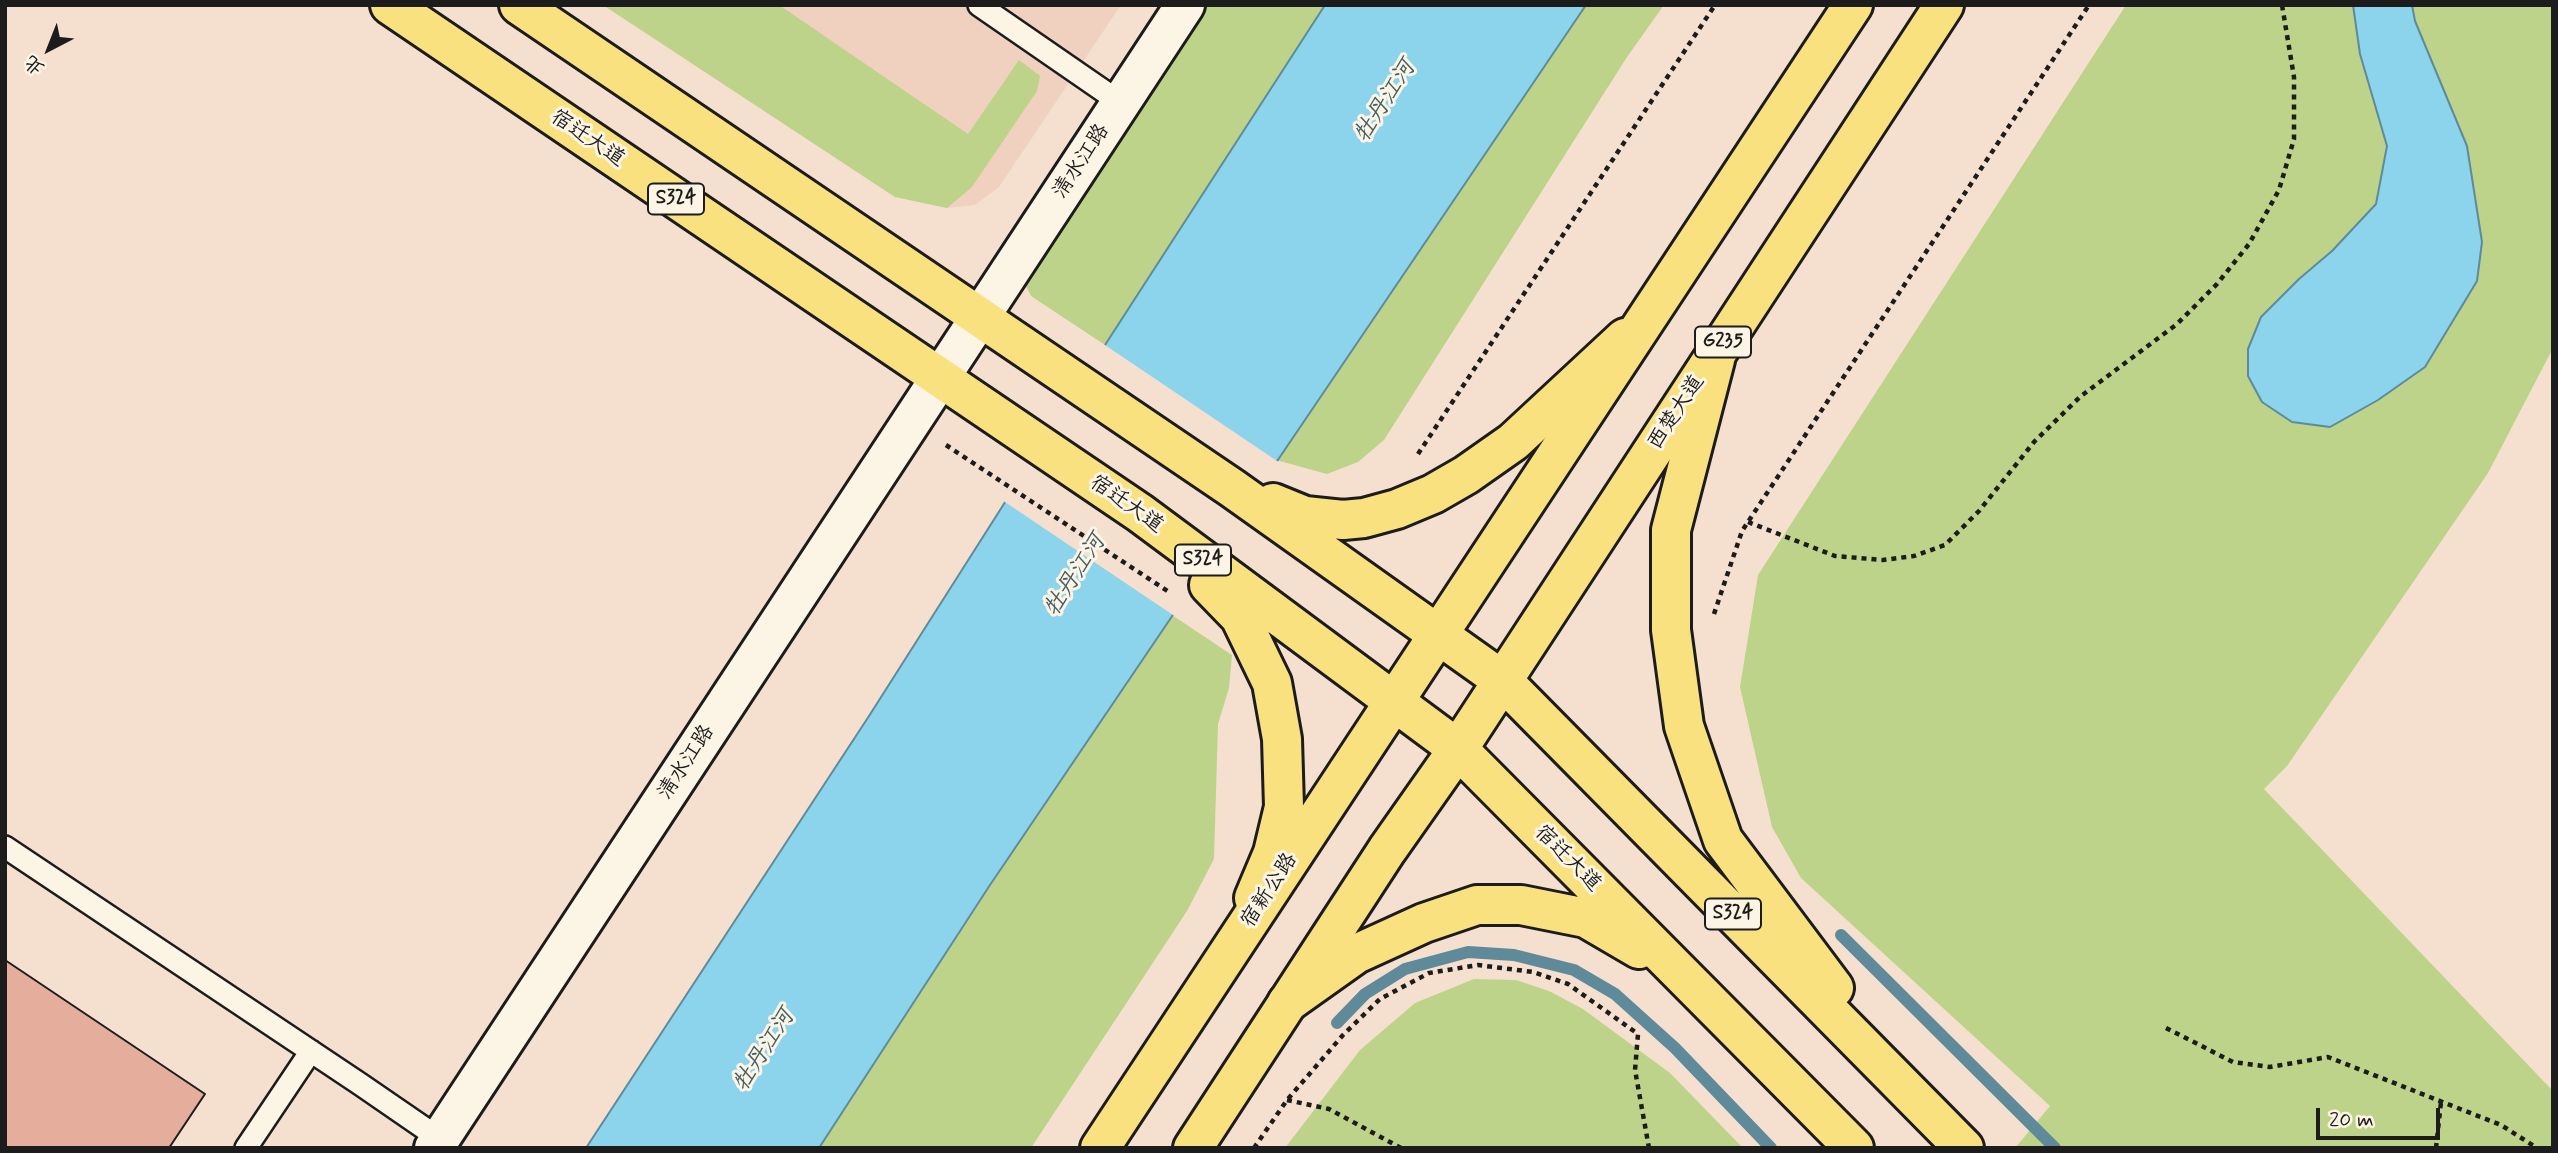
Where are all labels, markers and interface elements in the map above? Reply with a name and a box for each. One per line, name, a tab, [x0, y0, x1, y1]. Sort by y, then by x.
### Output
north arrow	[14, 14, 84, 84]
text: 北	[19, 49, 50, 81]
water label: 牡丹江河	[1349, 56, 1423, 148]
street label: 宿迁大道	[545, 105, 629, 173]
street label: 清水江路	[1049, 120, 1115, 204]
road number: S324	[648, 183, 704, 214]
road number: G235	[1695, 326, 1751, 358]
street label: 西楚大道	[1644, 371, 1710, 455]
street label: 宿迁大道	[1084, 471, 1168, 539]
water label: 牡丹江河	[1039, 530, 1113, 622]
road number: S324	[1175, 544, 1231, 576]
street label: 清水江路	[654, 721, 720, 805]
street label: 宿迁大道	[1528, 820, 1606, 898]
street label: 宿新公路	[1237, 849, 1303, 933]
road number: S324	[1705, 898, 1761, 930]
water label: 牡丹江河	[728, 1005, 802, 1097]
scale bar	[2320, 1094, 2444, 1138]
text: 20 m	[2329, 1106, 2374, 1134]

